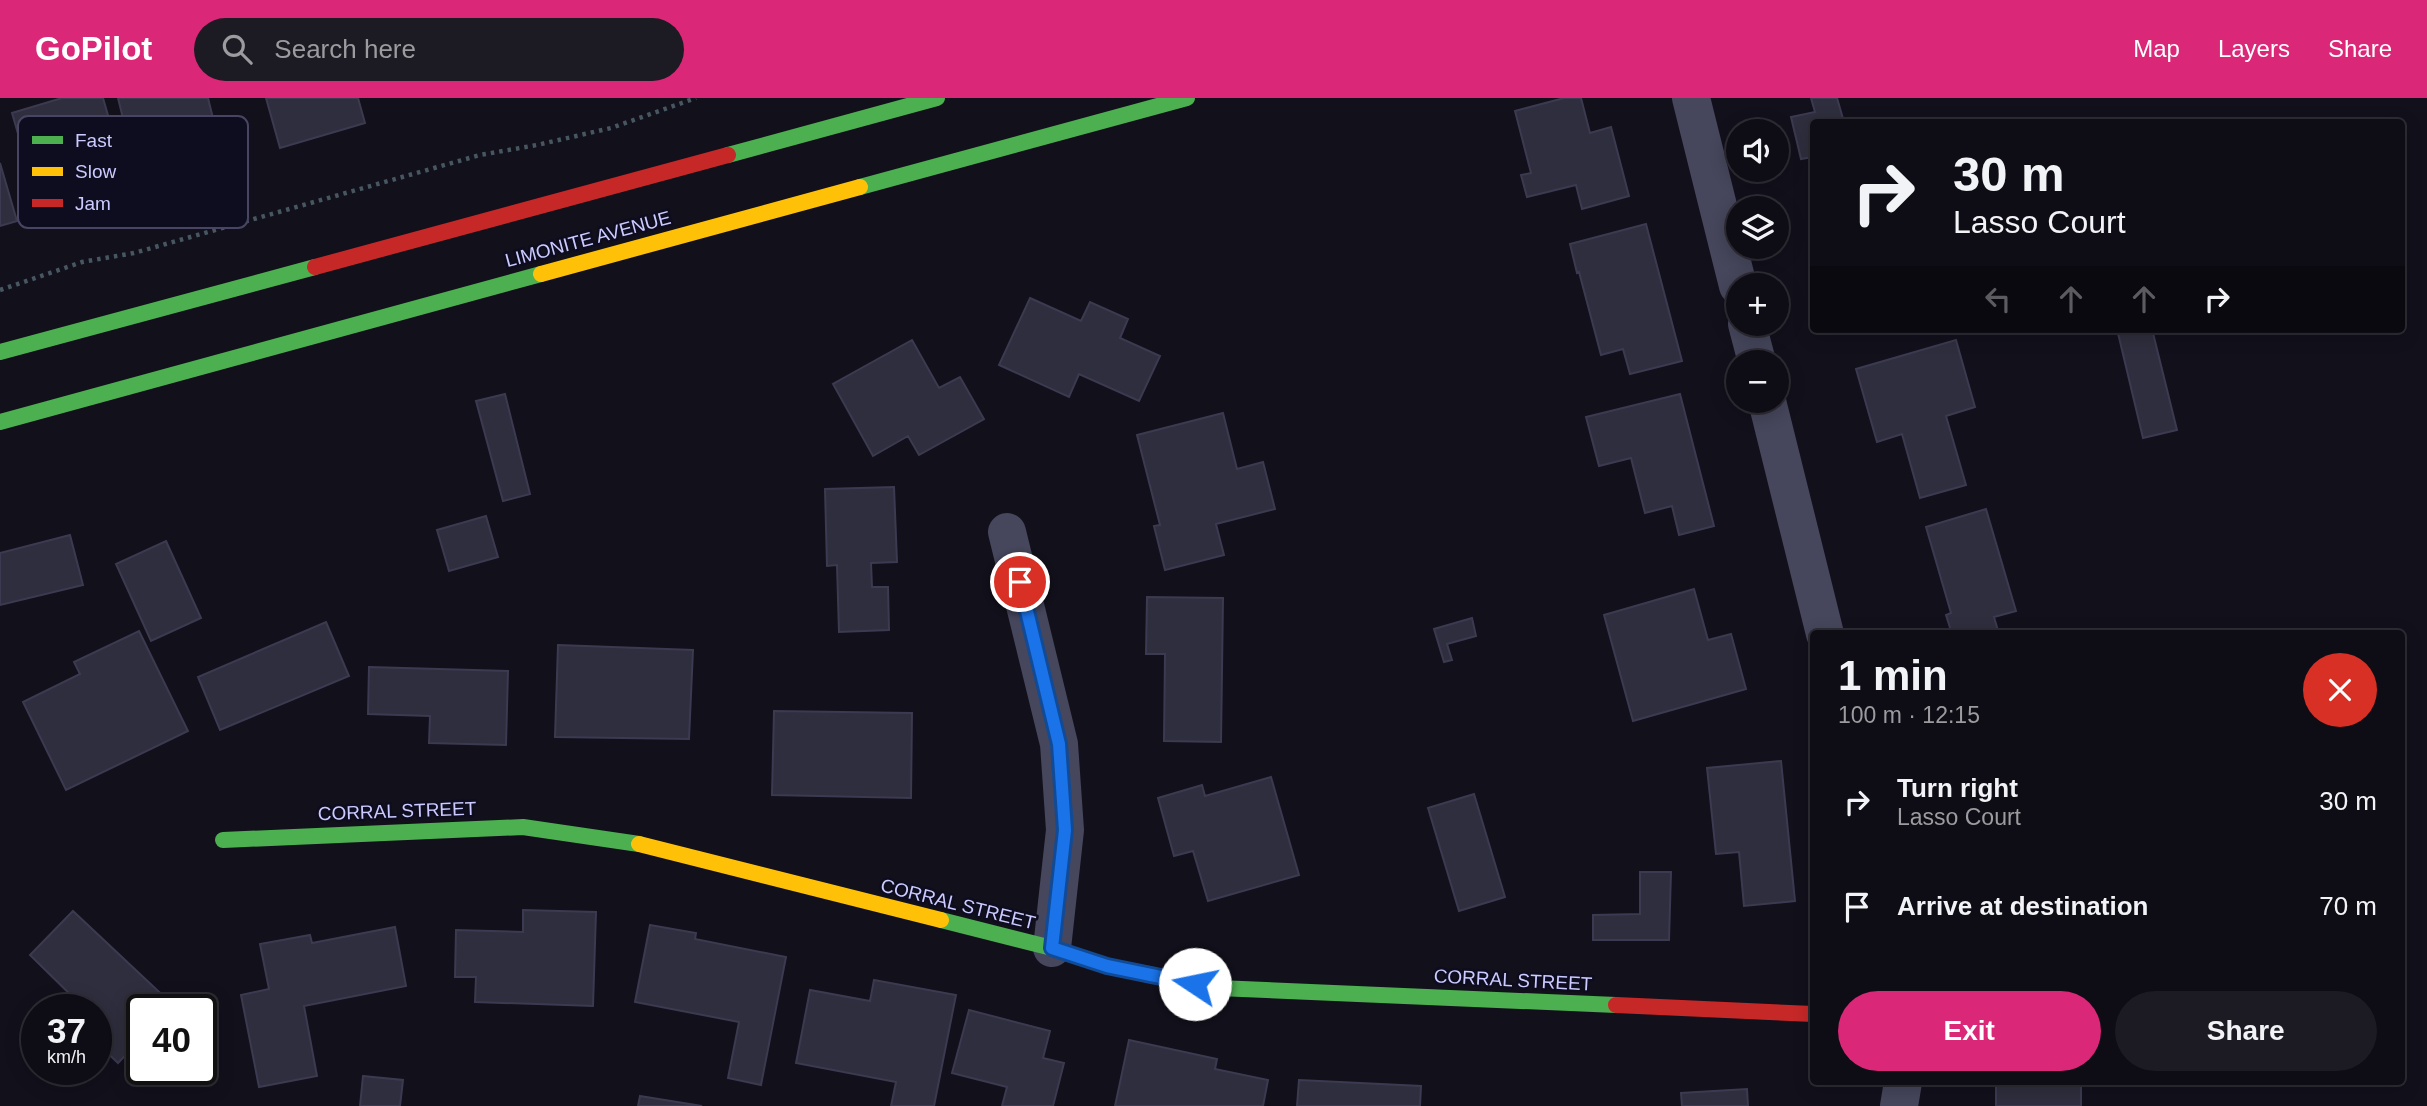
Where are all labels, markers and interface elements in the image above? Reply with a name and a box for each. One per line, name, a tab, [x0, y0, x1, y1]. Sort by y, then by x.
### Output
search box	[194, 18, 684, 81]
text: GoPilot	[35, 30, 152, 67]
icon: search	[218, 30, 256, 68]
text: Search here	[274, 34, 416, 64]
text: Map	[2133, 35, 2180, 62]
text: Layers	[2218, 35, 2290, 62]
text: Share	[2328, 35, 2392, 62]
legend	[18, 116, 248, 228]
map controls	[1726, 119, 1789, 413]
button: sound	[1726, 119, 1789, 182]
text: Fast	[75, 130, 113, 151]
icon: right	[1838, 147, 1929, 238]
text: 30 m	[1953, 147, 2065, 201]
text: Slow	[75, 161, 116, 182]
text: Jam	[75, 193, 111, 214]
button: layers	[1726, 196, 1789, 259]
text: Lasso Court	[1953, 204, 2126, 240]
street label: LIMONITE AVENUE	[503, 207, 673, 271]
button: +	[1726, 273, 1789, 336]
icon: left	[1979, 280, 2017, 318]
icon: ahead	[2052, 280, 2090, 318]
icon: ahead	[2125, 280, 2163, 318]
icon: right	[2198, 280, 2236, 318]
button: −	[1726, 350, 1789, 413]
pin	[990, 552, 1050, 612]
icon: arrive	[1001, 563, 1039, 601]
text: 1 min	[1838, 652, 1948, 699]
button: close	[2303, 653, 2377, 727]
text: 100 m · 12:15	[1838, 702, 1980, 728]
text: Turn right	[1897, 773, 2018, 803]
icon: right	[1838, 783, 1876, 821]
text: 30 m	[2319, 786, 2377, 816]
street label: CORRAL STREET	[317, 798, 477, 824]
text: Lasso Court	[1897, 804, 2021, 830]
street label: CORRAL STREET	[878, 875, 1038, 933]
icon: arrive	[1838, 888, 1876, 926]
text: Arrive at destination	[1897, 891, 2148, 921]
text: 70 m	[2319, 891, 2377, 921]
position arrow	[1158, 947, 1232, 1021]
street label: CORRAL STREET	[1433, 965, 1593, 995]
button: Exit	[1838, 991, 2101, 1071]
button: Share	[2115, 991, 2377, 1071]
speed limit sign: 40	[126, 994, 217, 1085]
text: 37	[47, 1011, 86, 1050]
text: km/h	[47, 1047, 86, 1067]

